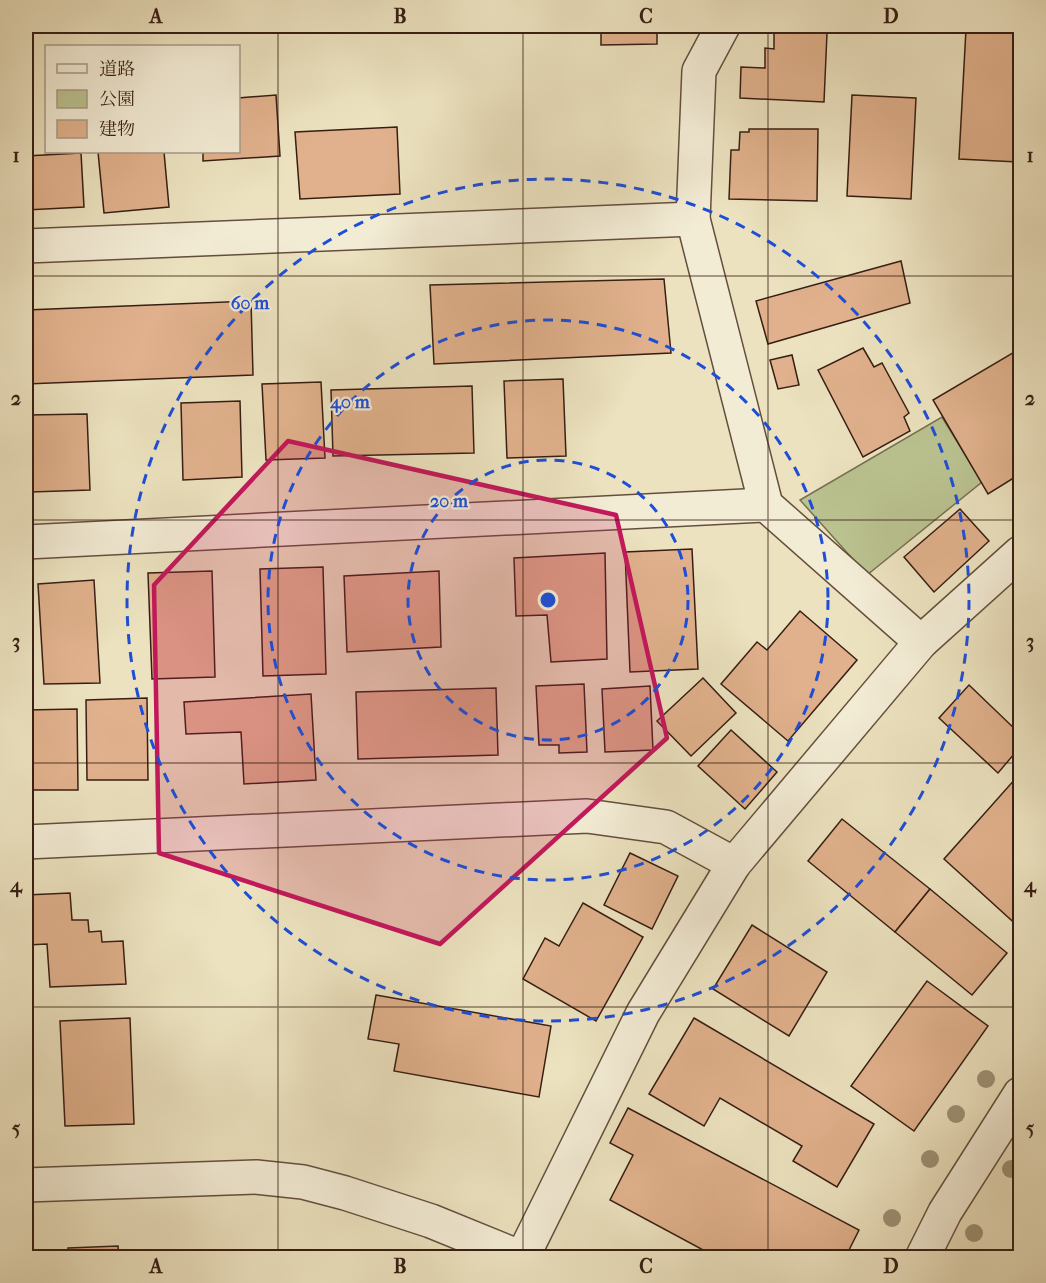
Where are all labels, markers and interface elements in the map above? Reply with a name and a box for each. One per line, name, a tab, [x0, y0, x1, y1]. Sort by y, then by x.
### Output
text: A	[148, 5, 164, 28]
text: B	[393, 5, 407, 28]
text: C	[639, 5, 653, 28]
text: D	[883, 5, 899, 28]
legend	[45, 45, 240, 153]
text: 道路	[99, 59, 135, 80]
text: 公園	[99, 89, 135, 110]
text: 建物	[99, 119, 135, 140]
text: 1	[12, 144, 20, 167]
text: 1	[1026, 144, 1034, 167]
text: 60 m	[231, 293, 270, 314]
text: 2	[11, 387, 21, 410]
text: 2	[1025, 387, 1035, 410]
text: 40 m	[329, 392, 371, 413]
text: 20 m	[430, 491, 469, 512]
centre of rings	[538, 590, 558, 610]
text: 3	[12, 630, 20, 653]
text: 3	[1026, 630, 1034, 653]
text: 4	[9, 874, 23, 898]
text: 4	[1023, 874, 1037, 898]
text: 5	[12, 1117, 21, 1140]
text: 5	[1026, 1117, 1035, 1140]
text: A	[148, 1255, 164, 1278]
text: B	[393, 1255, 407, 1278]
text: C	[639, 1255, 653, 1278]
text: D	[883, 1255, 899, 1278]

